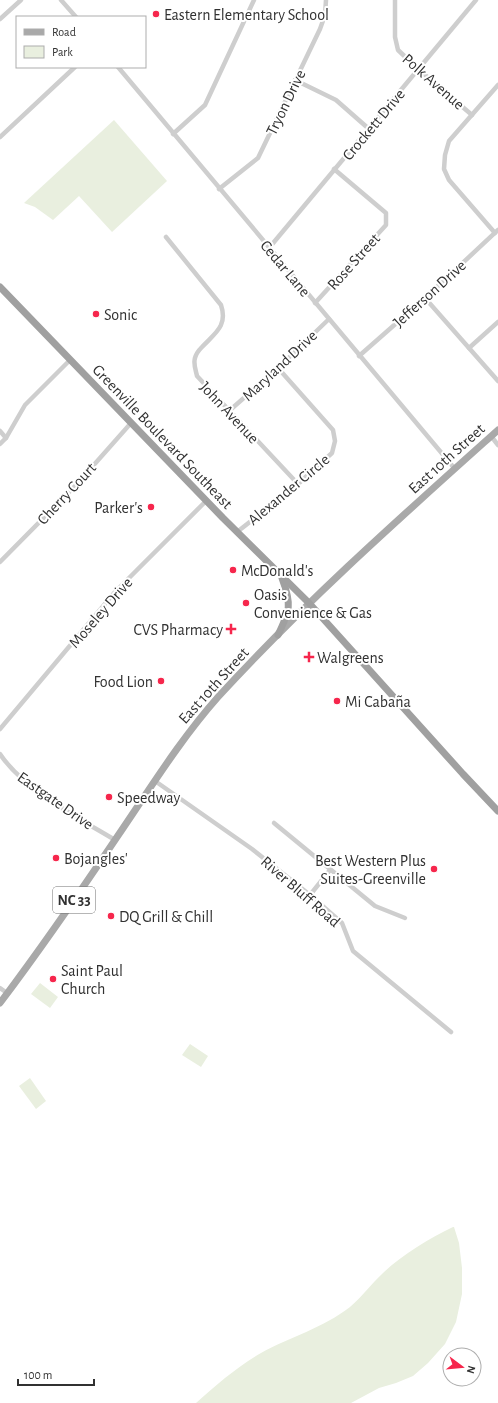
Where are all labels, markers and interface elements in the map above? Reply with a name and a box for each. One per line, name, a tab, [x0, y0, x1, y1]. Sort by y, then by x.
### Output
place label: Eastern Elementary School	[164, 7, 329, 24]
marker: Eastern Elementary School	[151, 9, 161, 19]
legend	[16, 16, 146, 68]
text: Road	[52, 26, 76, 38]
text: Park	[52, 46, 73, 58]
street label: Polk Avenue	[399, 51, 467, 113]
street label: Tryon Drive	[263, 67, 309, 138]
street label: Crockett Drive	[339, 86, 408, 163]
street label: Rose Street	[324, 230, 383, 293]
street label: Cedar Lane	[257, 237, 313, 300]
street label: Jefferson Drive	[390, 257, 469, 330]
place label: Sonic	[104, 307, 137, 323]
marker: Sonic	[91, 309, 101, 319]
street label: Maryland Drive	[239, 327, 321, 405]
street label: Greenville Boulevard Southeast	[89, 361, 235, 512]
street label: John Avenue	[197, 379, 262, 447]
street label: East 10th Street	[406, 421, 488, 497]
street label: Alexander Circle	[245, 451, 332, 528]
street label: Cherry Court	[34, 460, 100, 528]
place label: Parker's	[94, 500, 143, 516]
marker: Parker's	[146, 502, 156, 512]
place label: McDonald's	[241, 563, 314, 579]
marker: McDonald's	[228, 565, 238, 575]
street label: Moseley Drive	[66, 574, 136, 652]
place label: Oasis Convenience & Gas	[254, 587, 372, 621]
marker: Oasis Convenience & Gas	[241, 598, 251, 608]
place label: CVS Pharmacy	[133, 622, 223, 639]
marker: CVS Pharmacy	[226, 624, 236, 634]
street label: East 10th Street	[176, 645, 252, 727]
place label: Walgreens	[317, 650, 384, 666]
marker: Walgreens	[304, 652, 314, 662]
place label: Food Lion	[94, 674, 153, 690]
marker: Food Lion	[156, 676, 166, 686]
place label: Mi Cabaña	[345, 694, 411, 710]
marker: Mi Cabaña	[332, 696, 342, 706]
street label: Eastgate Drive	[15, 769, 96, 833]
place label: Speedway	[117, 790, 180, 807]
marker: Speedway	[104, 792, 114, 802]
place label: Bojangles'	[64, 851, 128, 868]
marker: Bojangles'	[51, 853, 61, 863]
street label: River Bluff Road	[258, 853, 343, 930]
place label: Best Western Plus Suites-Greenville	[315, 853, 426, 887]
marker: Best Western Plus Suites-Greenville	[429, 864, 439, 874]
road number: NC 33	[53, 887, 95, 913]
place label: DQ Grill & Chill	[119, 909, 213, 926]
marker: DQ Grill & Chill	[106, 911, 116, 921]
place label: Saint Paul Church	[61, 963, 123, 997]
marker: Saint Paul Church	[48, 974, 58, 984]
north arrow	[442, 1347, 482, 1387]
scale bar	[18, 1361, 94, 1387]
text: N	[465, 1364, 477, 1375]
text: 100 m	[24, 1369, 52, 1381]

